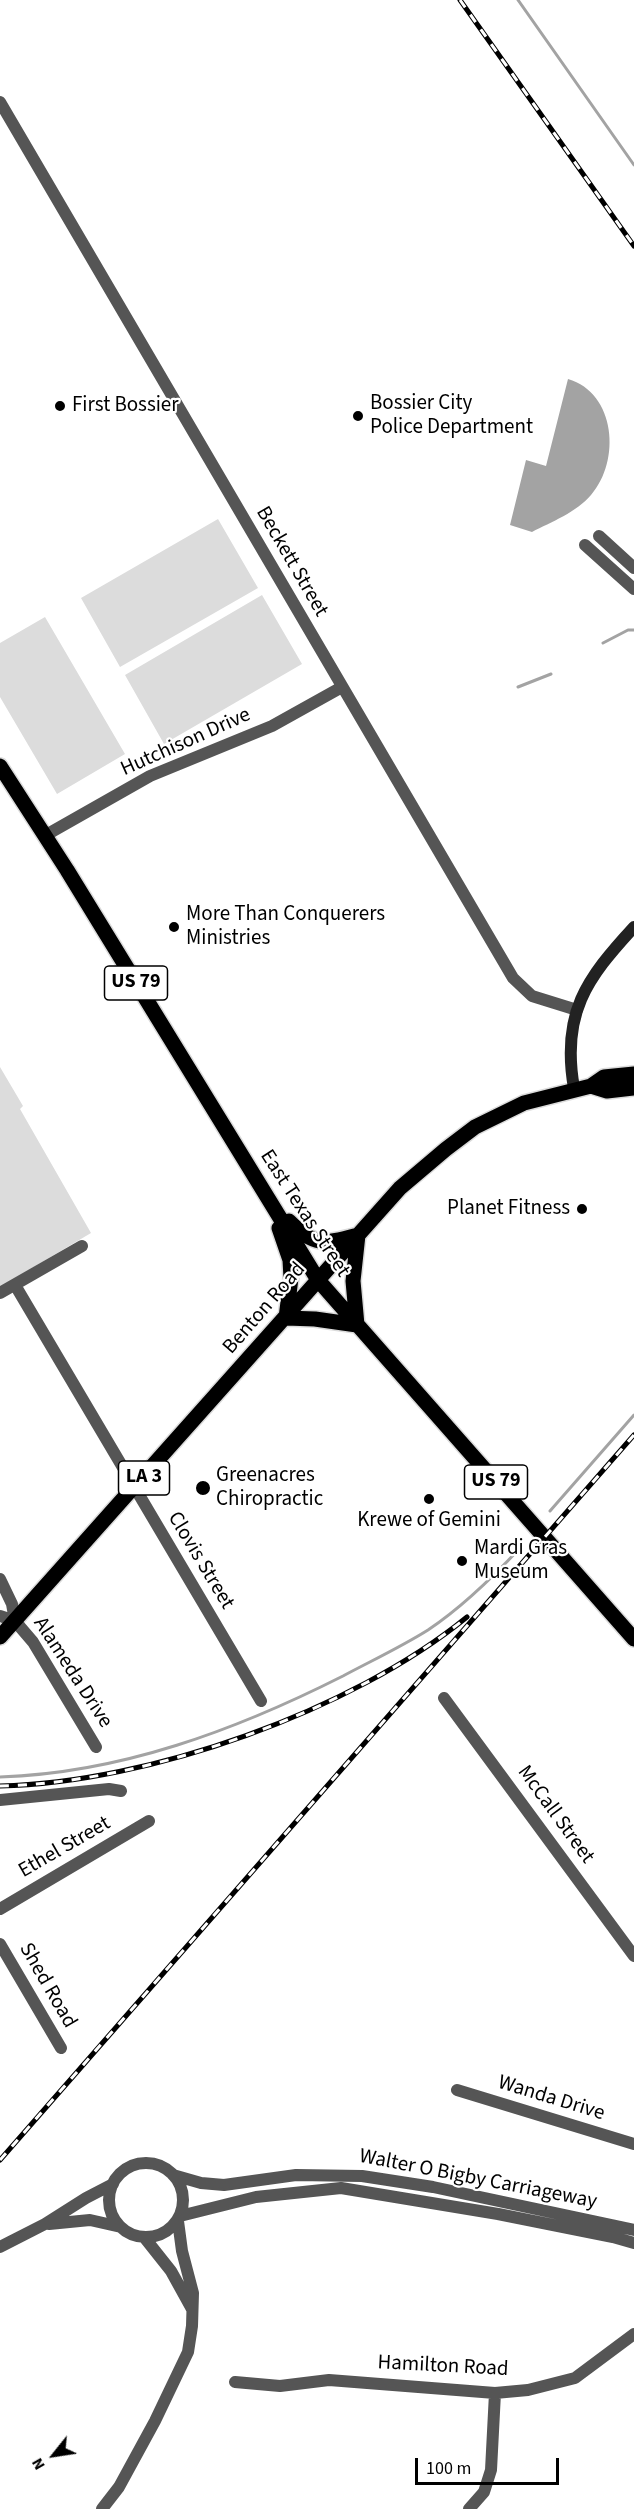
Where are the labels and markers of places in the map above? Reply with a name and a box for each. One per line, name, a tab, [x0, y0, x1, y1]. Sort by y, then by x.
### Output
place label: Bossier City Police Department	[370, 391, 533, 441]
place label: First Bossier	[72, 393, 179, 419]
marker: First Bossier	[53, 399, 67, 413]
marker: Bossier City Police Department	[351, 409, 365, 423]
place label: More Than Conquerers Ministries	[186, 902, 385, 952]
marker: More Than Conquerers Ministries	[167, 920, 181, 934]
place label: Planet Fitness	[447, 1196, 570, 1222]
marker: Planet Fitness	[575, 1202, 589, 1216]
place label: Greenacres Chiropractic	[216, 1463, 323, 1513]
marker: Greenacres Chiropractic	[194, 1479, 212, 1497]
marker: Krewe of Gemini	[422, 1492, 436, 1506]
place label: Krewe of Gemini	[357, 1508, 501, 1534]
place label: Mardi Gras Museum	[474, 1536, 567, 1586]
marker: Mardi Gras Museum	[455, 1554, 469, 1568]

